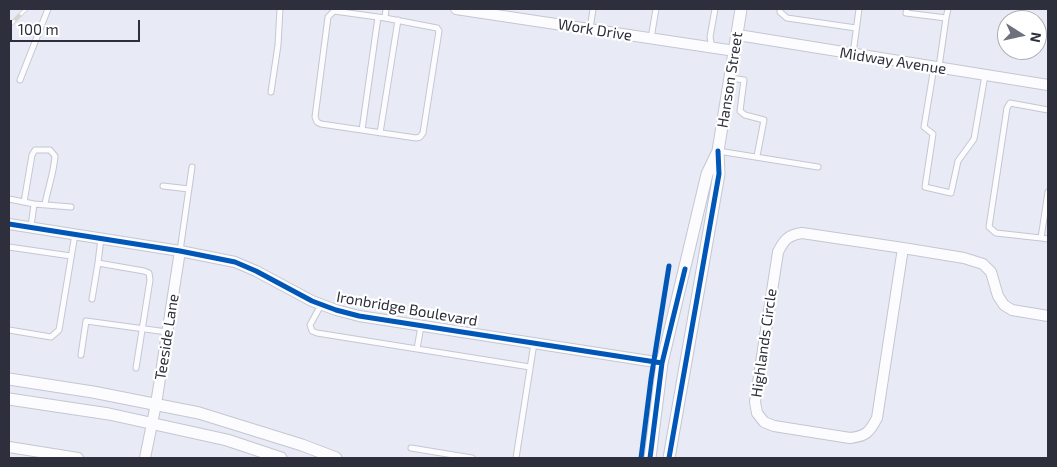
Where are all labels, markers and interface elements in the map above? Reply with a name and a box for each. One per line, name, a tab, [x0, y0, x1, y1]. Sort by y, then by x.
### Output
scale bar	[12, 10, 142, 42]
north arrow	[997, 10, 1047, 60]
street label: Work Drive	[557, 15, 633, 45]
text: 100 m	[18, 20, 59, 38]
street label: Hanson Street	[714, 31, 746, 129]
text: N	[1027, 31, 1046, 44]
street label: Midway Avenue	[838, 44, 948, 78]
street label: Highlands Circle	[747, 287, 781, 399]
street label: Ironbridge Boulevard	[335, 288, 479, 330]
street label: Teeside Lane	[151, 293, 183, 381]

